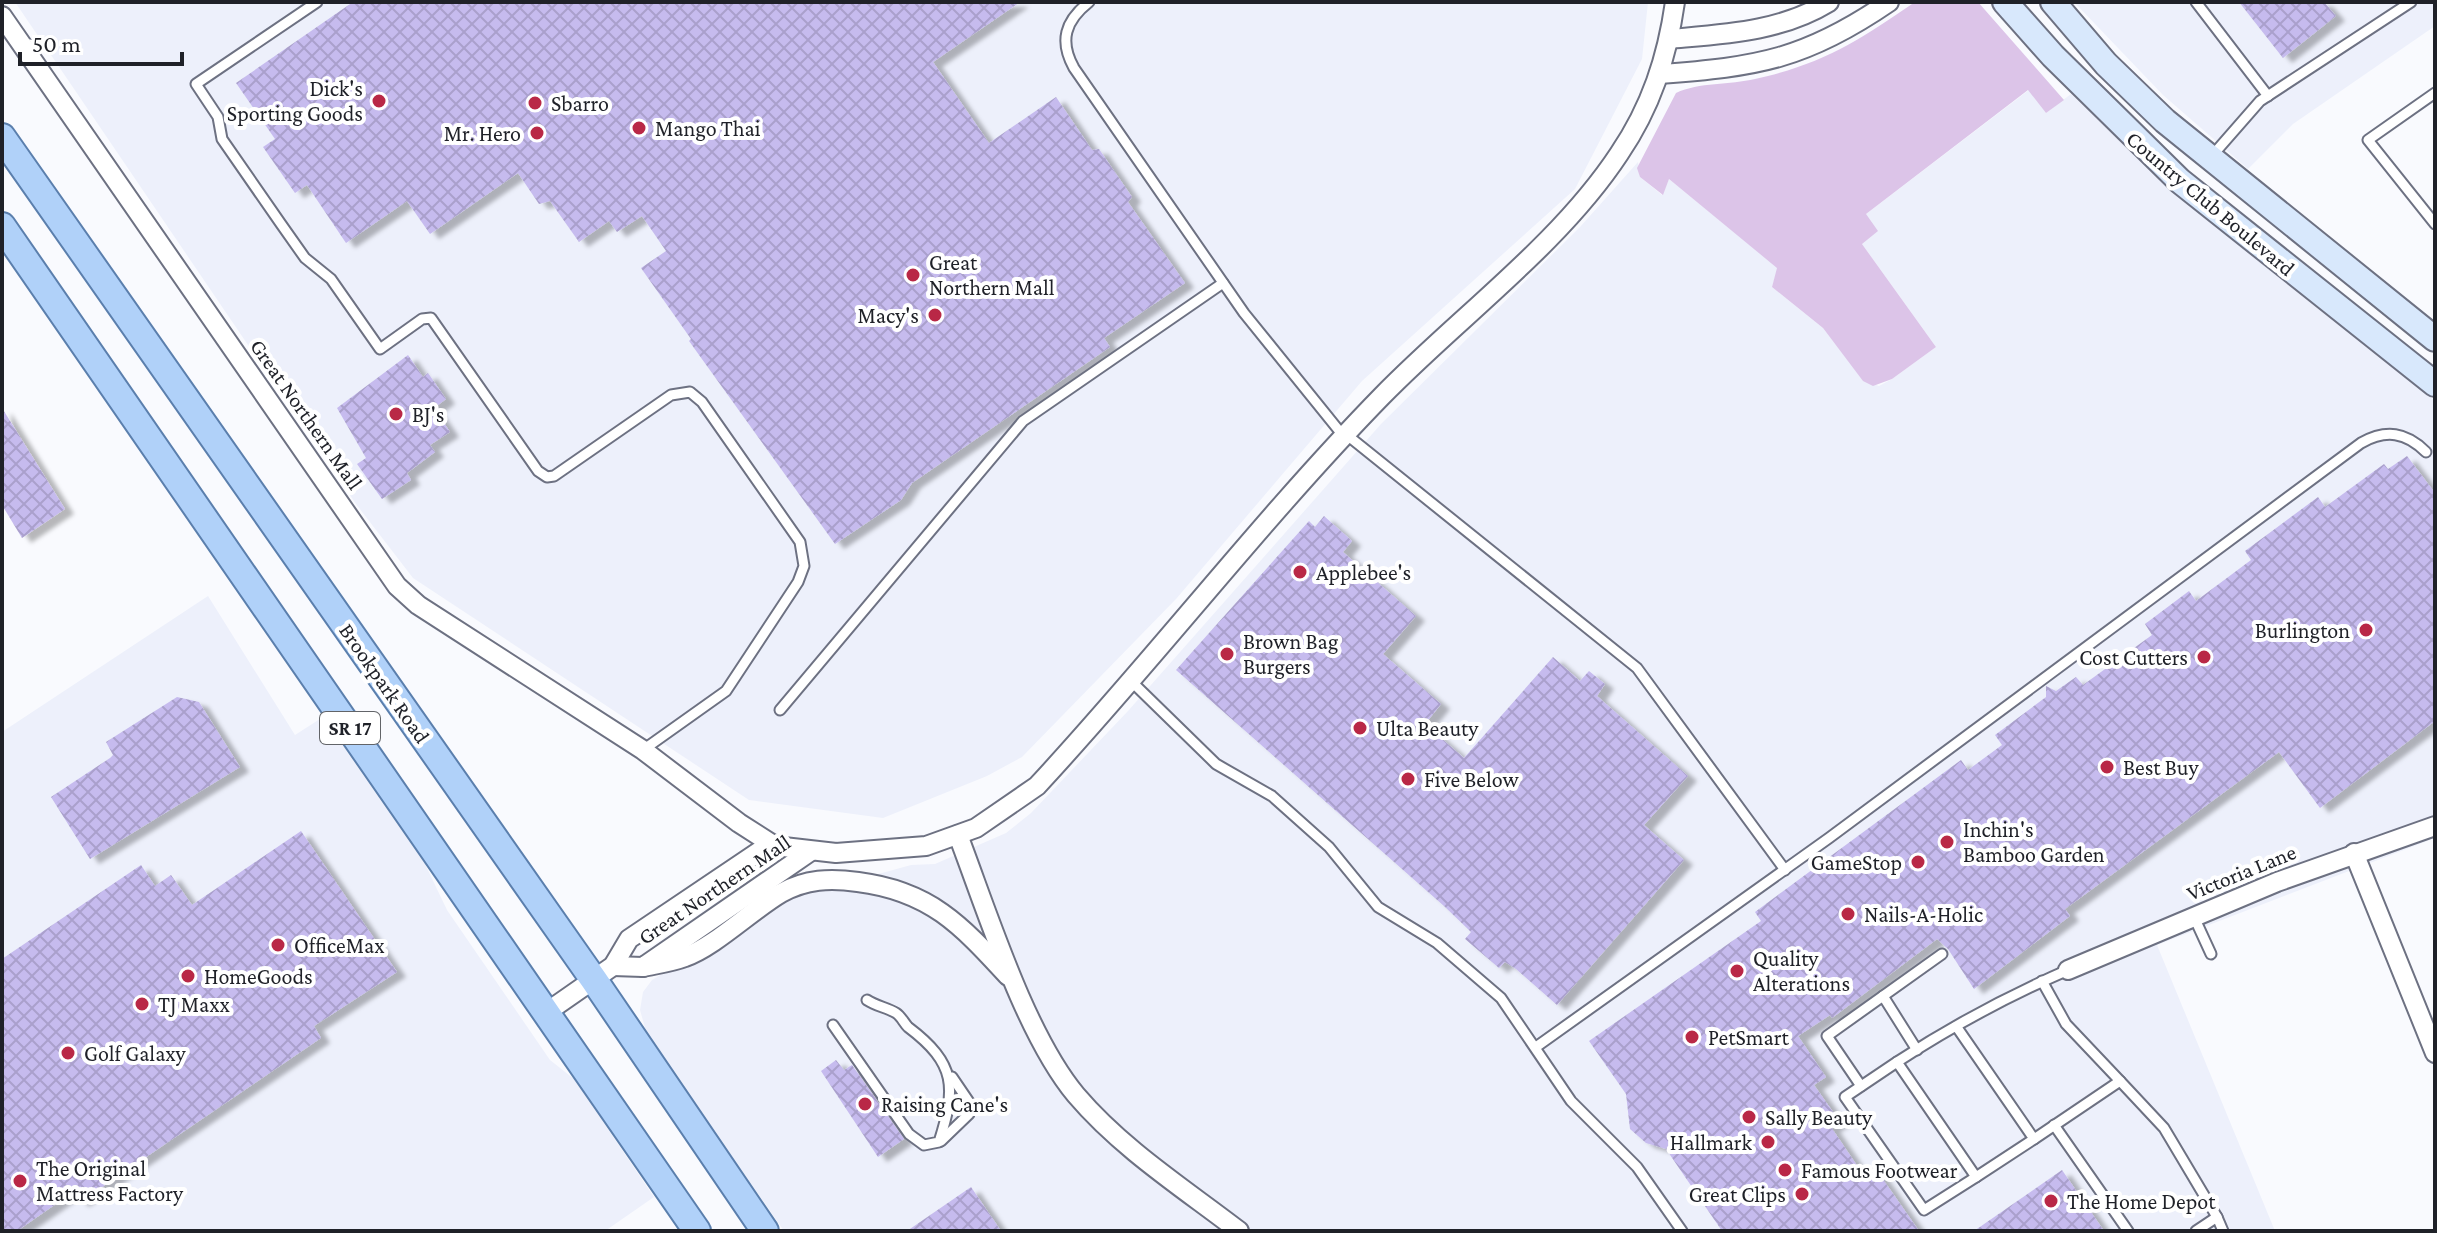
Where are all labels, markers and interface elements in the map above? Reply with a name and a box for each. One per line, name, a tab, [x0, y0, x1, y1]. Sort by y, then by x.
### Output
scale bar	[20, 16, 182, 66]
text: 50 m	[32, 30, 81, 57]
place label: Dick's Sporting Goods	[227, 76, 363, 126]
place label: Sbarro	[551, 91, 609, 116]
marker: Dick's Sporting Goods	[370, 92, 388, 110]
marker: Sbarro	[526, 94, 544, 112]
place label: Mango Thai	[655, 116, 761, 141]
marker: Mango Thai	[630, 119, 648, 137]
place label: Mr. Hero	[444, 121, 521, 146]
marker: Mr. Hero	[528, 124, 546, 142]
street label: Country Club Boulevard	[2122, 126, 2300, 281]
place label: Great Northern Mall	[929, 250, 1055, 300]
marker: Great Northern Mall	[904, 266, 922, 284]
place label: Macy's	[858, 303, 919, 328]
marker: Macy's	[926, 306, 944, 324]
street label: Great Northern Mall	[245, 334, 368, 495]
place label: BJ's	[412, 402, 444, 427]
marker: BJ's	[387, 405, 405, 423]
place label: Applebee's	[1316, 560, 1411, 585]
marker: Applebee's	[1291, 563, 1309, 581]
place label: Burlington	[2255, 618, 2350, 643]
street label: Brookpark Road	[334, 619, 435, 748]
marker: Burlington	[2357, 621, 2375, 639]
place label: Brown Bag Burgers	[1243, 629, 1339, 679]
marker: Brown Bag Burgers	[1218, 645, 1236, 663]
place label: Cost Cutters	[2079, 645, 2188, 670]
marker: Cost Cutters	[2195, 648, 2213, 666]
road number: SR 17	[320, 712, 380, 744]
place label: Ulta Beauty	[1376, 716, 1479, 741]
marker: Ulta Beauty	[1351, 719, 1369, 737]
place label: Best Buy	[2123, 755, 2199, 780]
marker: Best Buy	[2098, 758, 2116, 776]
place label: Five Below	[1424, 767, 1520, 792]
marker: Five Below	[1399, 770, 1417, 788]
place label: Inchin's Bamboo Garden	[1963, 817, 2105, 867]
street label: Great Northern Mall	[633, 829, 795, 950]
marker: Inchin's Bamboo Garden	[1938, 833, 1956, 851]
street label: Victoria Lane	[2183, 839, 2299, 906]
place label: GameStop	[1811, 850, 1902, 875]
marker: GameStop	[1909, 853, 1927, 871]
place label: Nails-A-Holic	[1864, 902, 1983, 927]
marker: Nails-A-Holic	[1839, 905, 1857, 923]
place label: OfficeMax	[294, 933, 384, 958]
marker: OfficeMax	[269, 936, 287, 954]
place label: Quality Alterations	[1753, 946, 1850, 996]
marker: Quality Alterations	[1728, 962, 1746, 980]
place label: HomeGoods	[204, 964, 313, 989]
marker: HomeGoods	[179, 967, 197, 985]
place label: TJ Maxx	[158, 992, 230, 1017]
marker: TJ Maxx	[133, 995, 151, 1013]
place label: PetSmart	[1708, 1025, 1790, 1050]
marker: PetSmart	[1683, 1028, 1701, 1046]
place label: Golf Galaxy	[84, 1041, 186, 1066]
marker: Golf Galaxy	[59, 1044, 77, 1062]
place label: Raising Cane's	[881, 1092, 1008, 1117]
marker: Raising Cane's	[856, 1095, 874, 1113]
place label: Sally Beauty	[1765, 1105, 1873, 1130]
marker: Sally Beauty	[1740, 1108, 1758, 1126]
place label: Hallmark	[1670, 1130, 1752, 1155]
marker: Hallmark	[1759, 1133, 1777, 1151]
place label: The Original Mattress Factory	[36, 1156, 184, 1206]
place label: Famous Footwear	[1801, 1158, 1958, 1183]
marker: Famous Footwear	[1776, 1161, 1794, 1179]
marker: The Original Mattress Factory	[11, 1172, 29, 1190]
place label: Great Clips	[1689, 1182, 1786, 1207]
marker: Great Clips	[1793, 1185, 1811, 1203]
place label: The Home Depot	[2067, 1189, 2216, 1214]
marker: The Home Depot	[2042, 1192, 2060, 1210]

